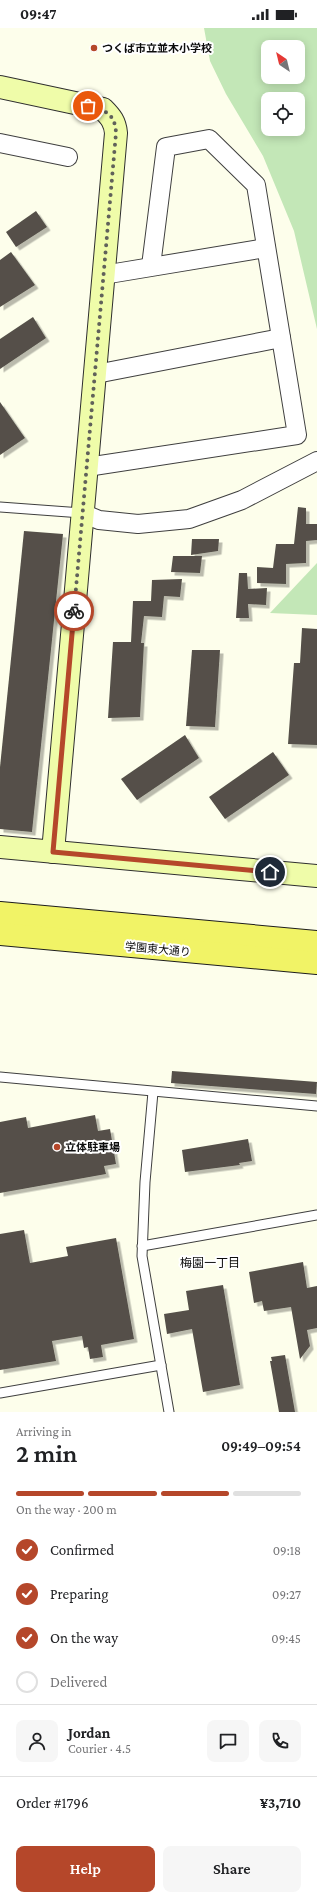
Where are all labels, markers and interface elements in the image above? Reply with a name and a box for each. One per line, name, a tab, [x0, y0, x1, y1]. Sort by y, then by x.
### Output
text: 09:47	[20, 6, 56, 22]
north arrow	[261, 40, 305, 84]
map controls	[261, 40, 305, 136]
place label: つくば市立並木小学校	[102, 42, 212, 54]
marker: つくば市立並木小学校	[89, 43, 99, 53]
pin	[71, 89, 105, 123]
button: locate	[261, 92, 305, 136]
icon: bag	[77, 95, 99, 117]
courier	[54, 591, 94, 631]
icon: bike	[63, 600, 85, 622]
pin	[253, 855, 287, 889]
icon: home	[259, 861, 281, 883]
street label: 学園東大通り	[125, 940, 191, 958]
place label: 立体駐車場	[65, 1141, 120, 1153]
marker: 立体駐車場	[52, 1142, 62, 1152]
district label: 梅園一丁目	[180, 1256, 240, 1270]
text: Arriving in	[16, 1424, 72, 1439]
text: 09:49–09:54	[221, 1438, 301, 1454]
text: 2 min	[16, 1439, 77, 1468]
text: On the way · 200 m	[16, 1502, 117, 1517]
icon: check	[16, 1539, 38, 1561]
text: Confirmed	[50, 1542, 114, 1558]
text: 09:18	[273, 1543, 301, 1558]
icon: check	[16, 1583, 38, 1605]
text: Preparing	[50, 1586, 109, 1602]
text: 09:27	[272, 1587, 301, 1602]
icon: check	[16, 1627, 38, 1649]
text: On the way	[50, 1630, 118, 1646]
text: 09:45	[271, 1631, 301, 1646]
text: Delivered	[50, 1674, 107, 1690]
button: person	[16, 1720, 58, 1762]
button: chat	[207, 1720, 249, 1762]
button: phone	[259, 1720, 301, 1762]
text: Jordan	[68, 1725, 110, 1741]
text: Courier · 4.5	[68, 1741, 131, 1756]
text: Order #1796	[16, 1795, 89, 1811]
text: ¥3,710	[260, 1795, 301, 1811]
button: Help	[16, 1846, 155, 1892]
button: Share	[163, 1846, 301, 1892]

